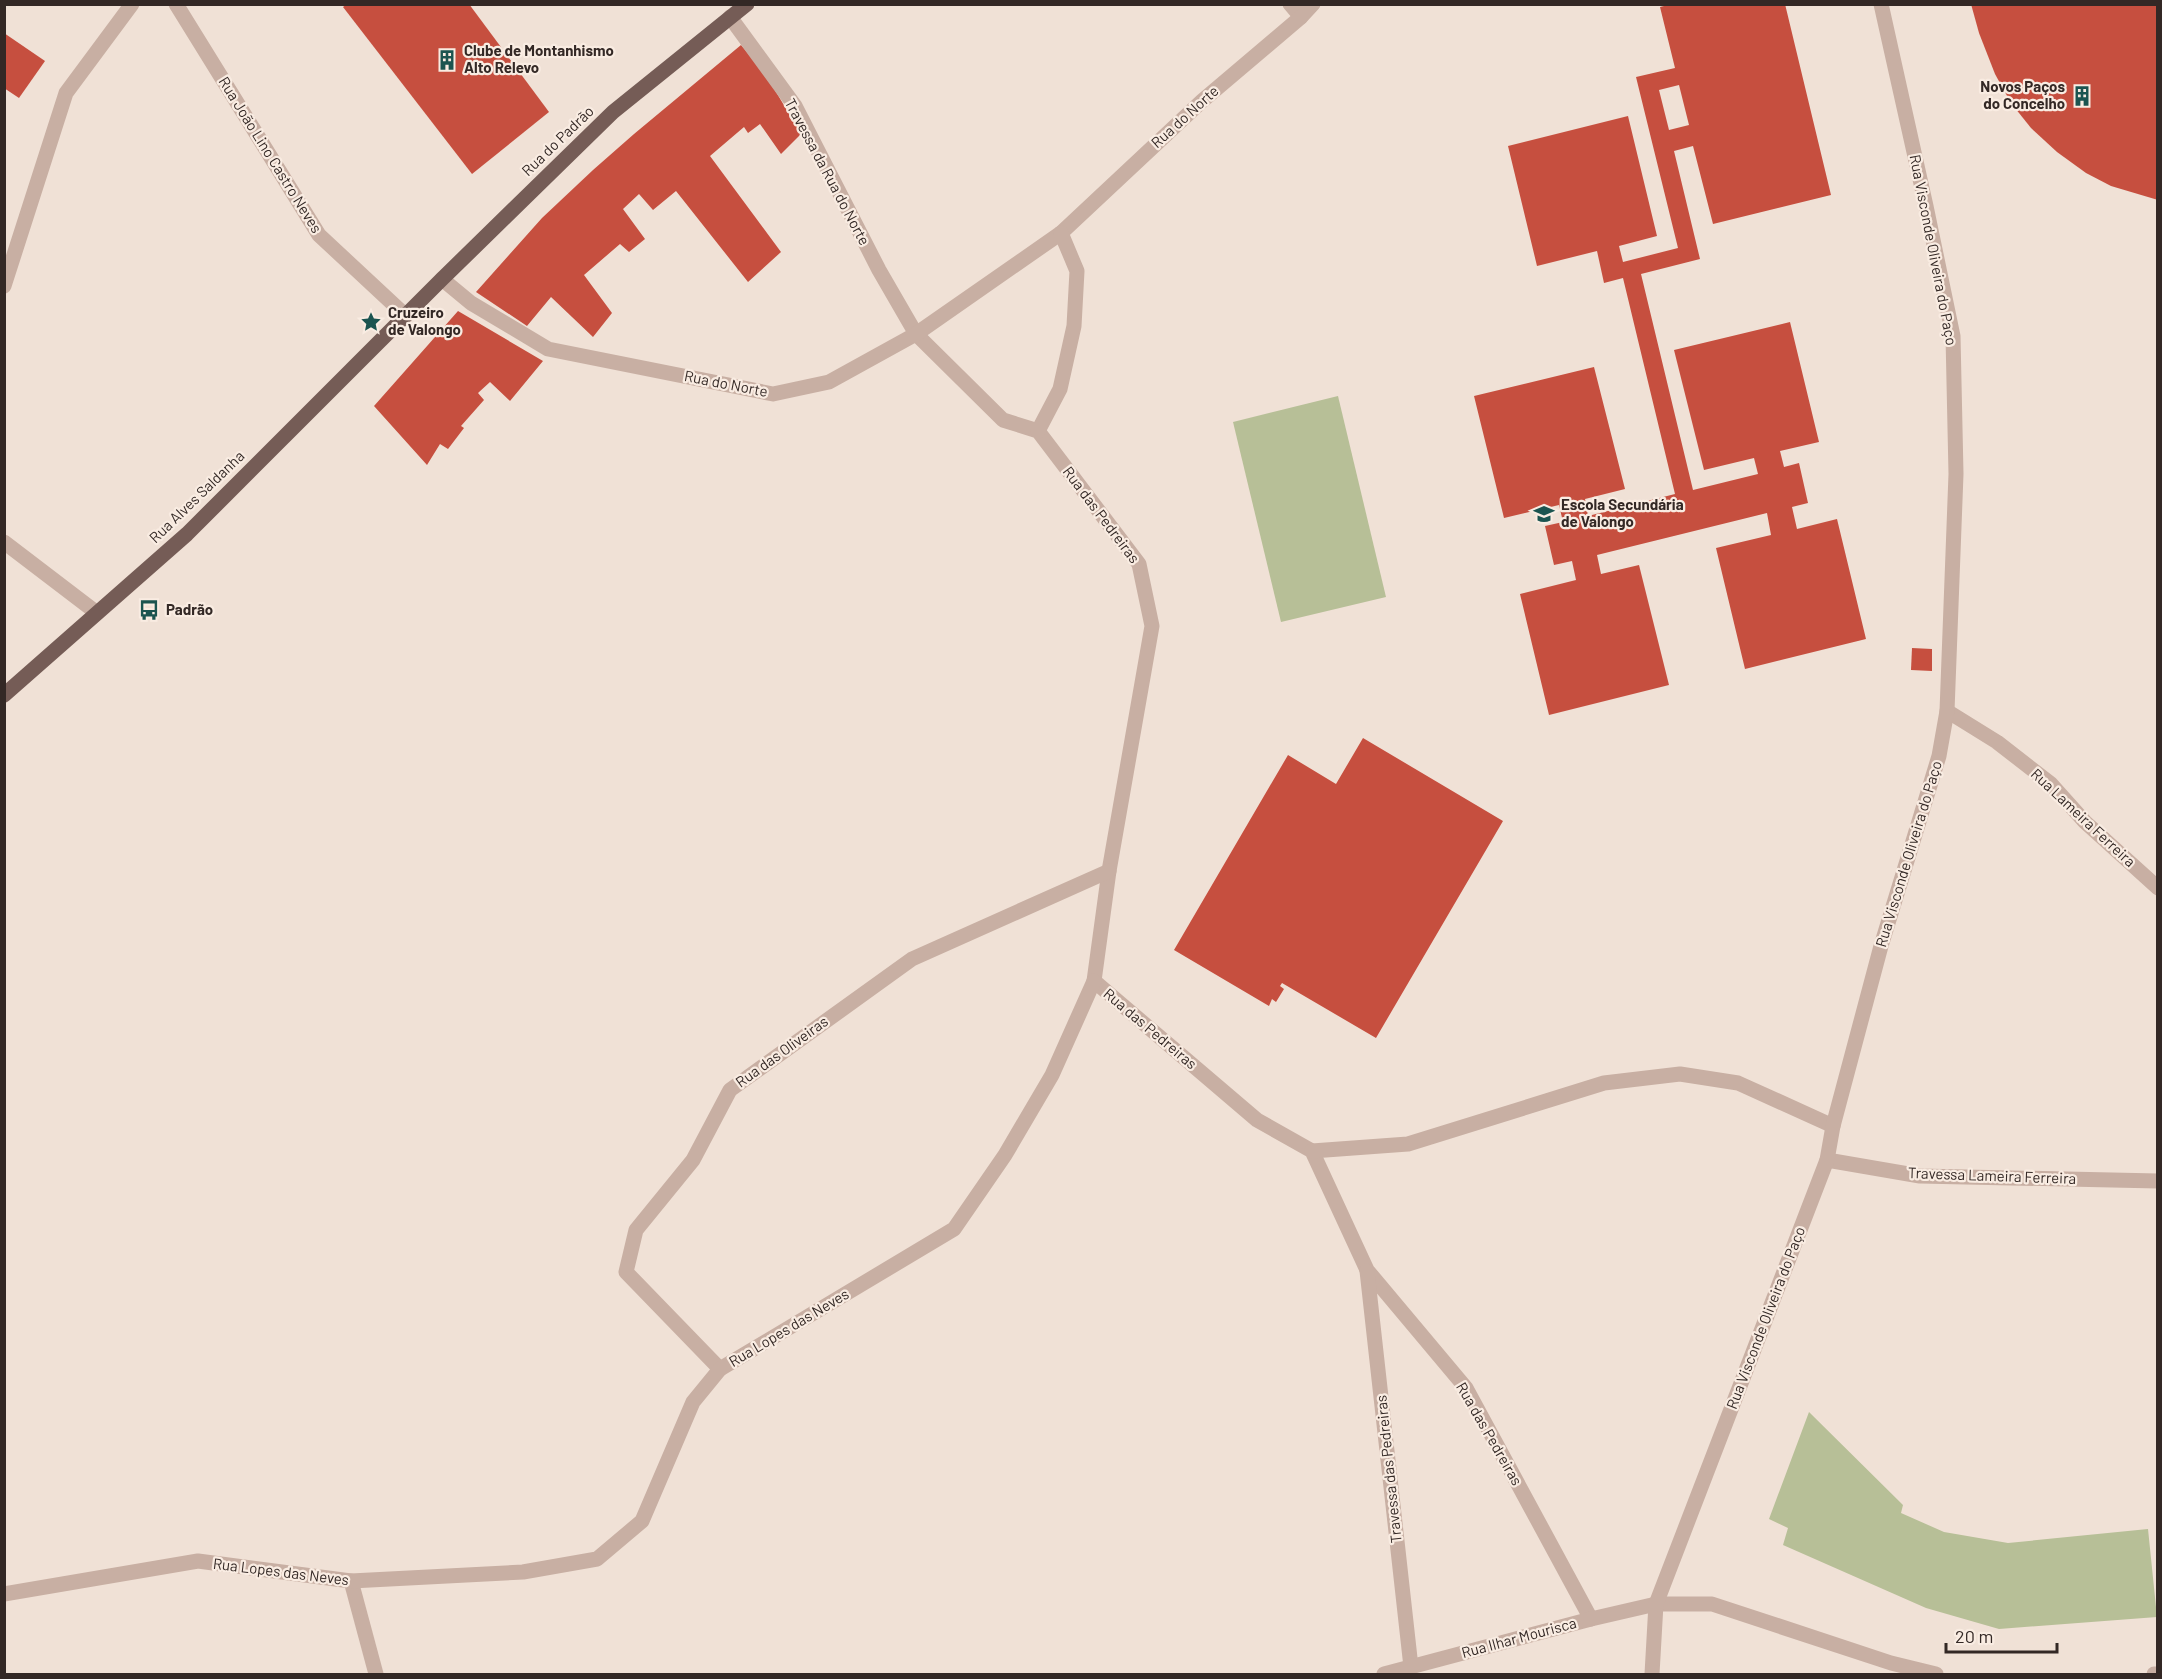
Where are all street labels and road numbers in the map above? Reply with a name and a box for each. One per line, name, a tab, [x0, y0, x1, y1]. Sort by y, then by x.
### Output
street label: Rua João Lino Castro Neves	[215, 73, 326, 236]
street label: Rua do Norte	[1147, 81, 1222, 151]
street label: Travessa da Rua do Norte	[782, 95, 874, 248]
street label: Rua do Padrão	[518, 101, 597, 179]
street label: Rua Visconde Oliveira do Paço	[1907, 153, 1961, 347]
street label: Rua do Norte	[683, 366, 769, 400]
street label: Rua Alves Saldanha	[145, 446, 247, 546]
street label: Rua das Pedreiras	[1060, 463, 1144, 566]
street label: Rua Visconde Oliveira do Paço	[1871, 758, 1945, 949]
street label: Rua Lameira Ferreira	[2028, 764, 2140, 870]
street label: Rua das Pedreiras	[1100, 984, 1201, 1073]
street label: Rua das Oliveiras	[732, 1012, 831, 1091]
street label: Travessa Lameira Ferreira	[1908, 1163, 2077, 1187]
street label: Rua Visconde Oliveira do Paço	[1722, 1224, 1808, 1411]
street label: Rua Lopes das Neves	[725, 1284, 852, 1370]
street label: Rua das Pedreiras	[1453, 1379, 1527, 1488]
street label: Travessa das Pedreiras	[1371, 1394, 1405, 1544]
street label: Rua Lopes das Neves	[212, 1554, 350, 1588]
street label: Rua Ilhar Mourisca	[1459, 1613, 1578, 1661]

